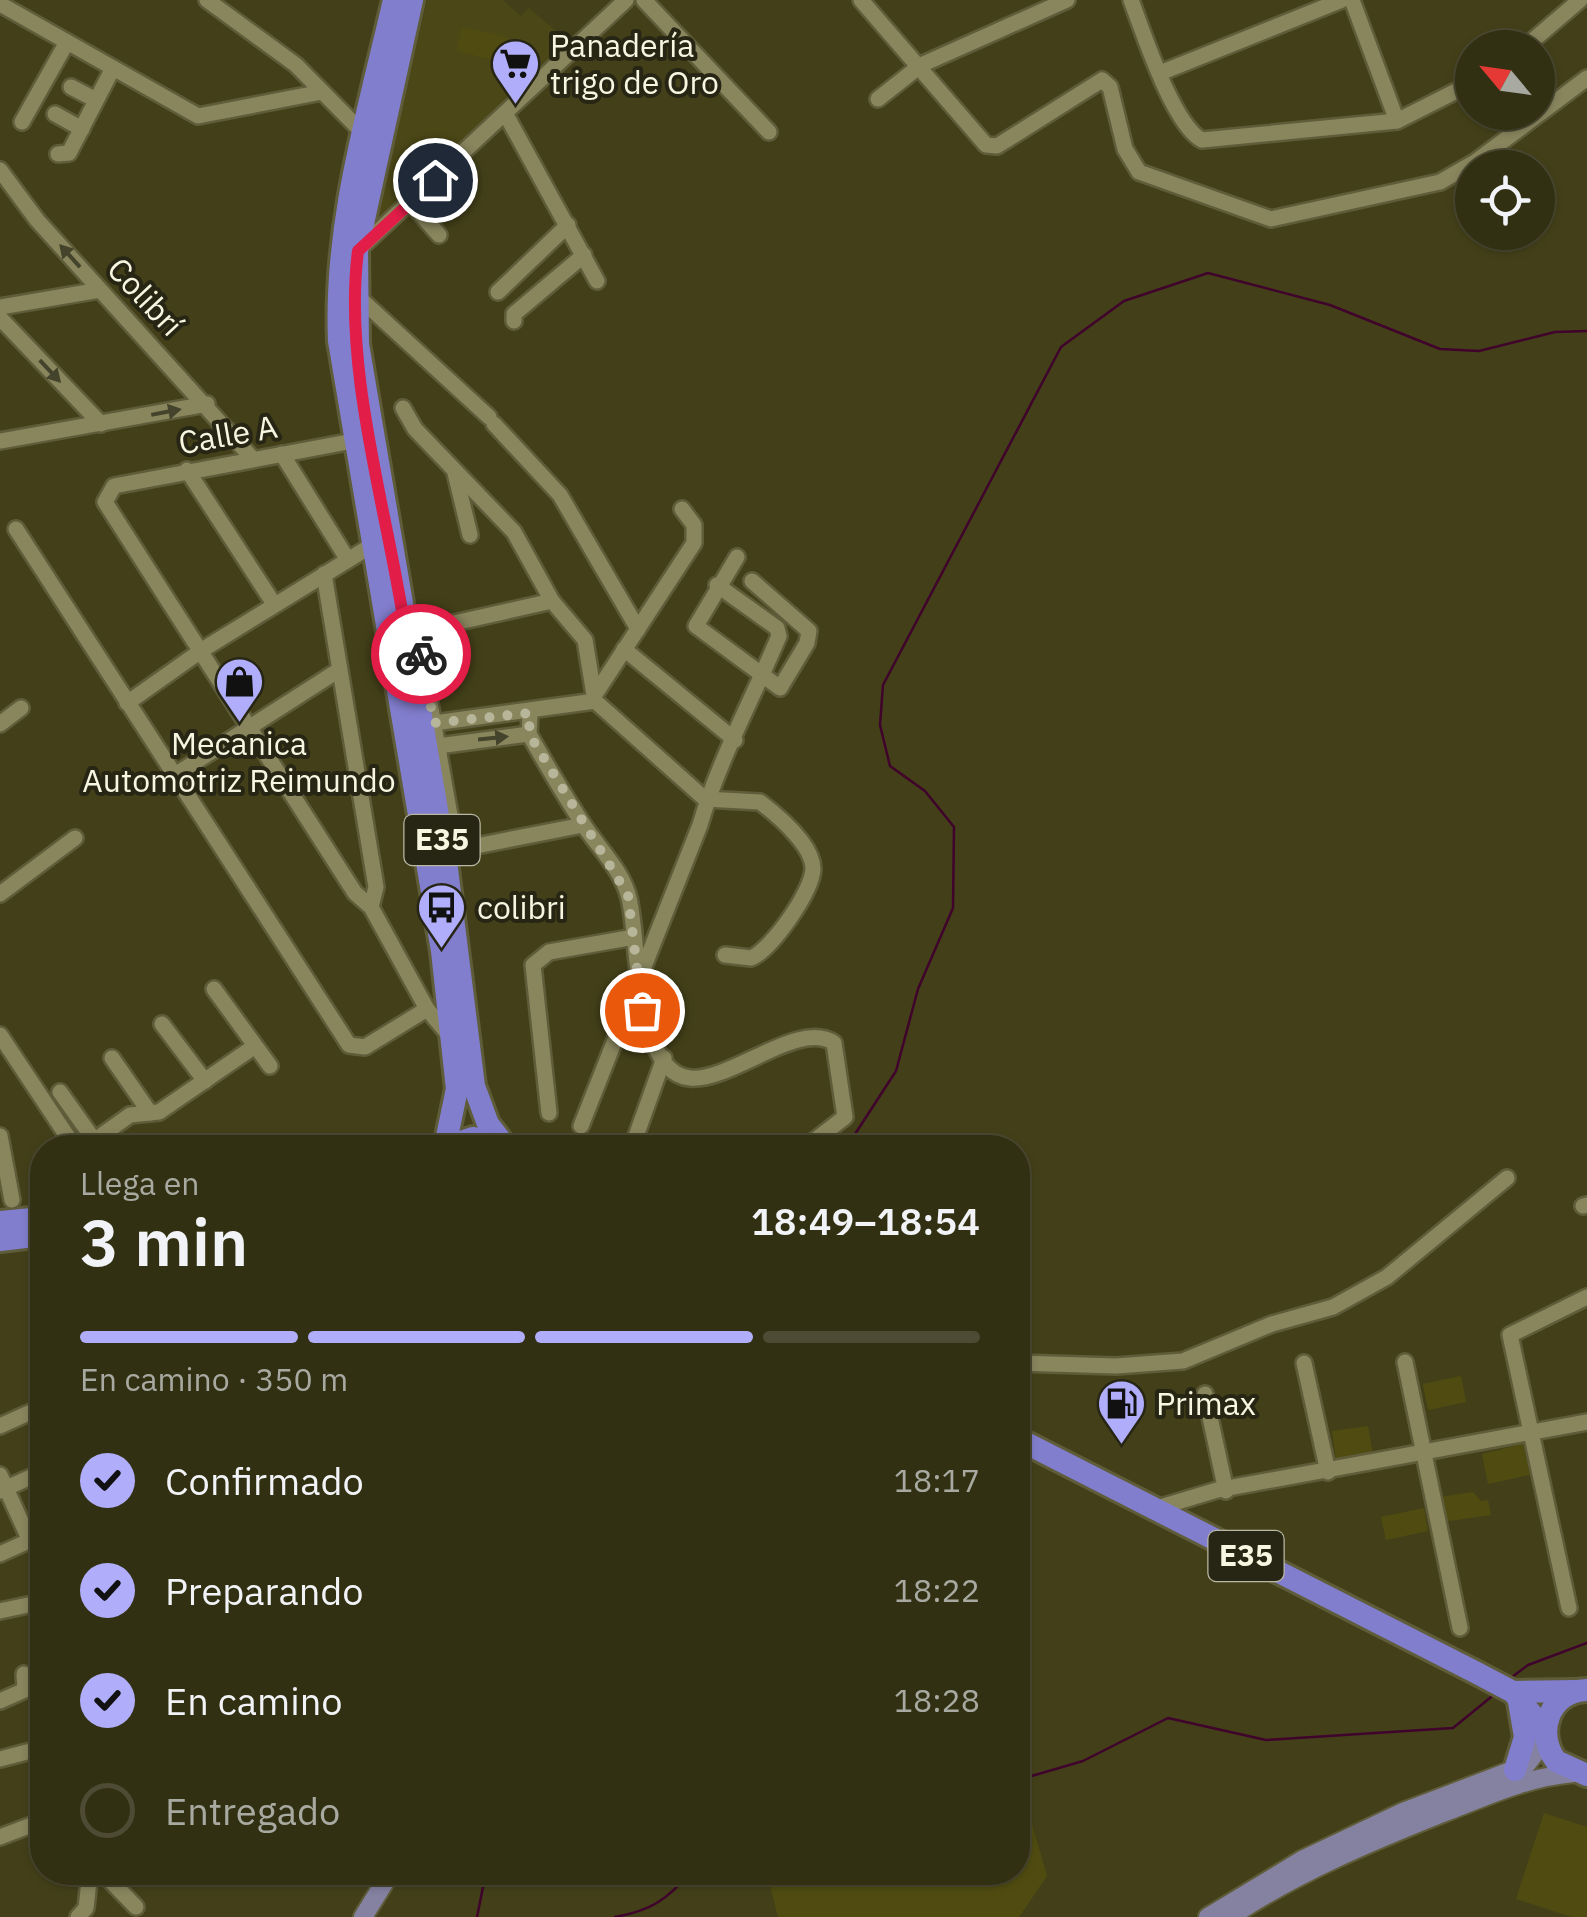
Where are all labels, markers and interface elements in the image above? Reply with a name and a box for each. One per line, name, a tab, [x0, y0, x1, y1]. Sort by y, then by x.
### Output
place label: Panadería trigo de Oro	[550, 24, 719, 103]
north arrow	[1455, 30, 1555, 130]
map controls	[1455, 30, 1555, 250]
supermarket icon: Panadería trigo de Oro	[489, 38, 541, 106]
pin	[393, 138, 478, 223]
button: locate	[1455, 150, 1555, 250]
icon: home	[408, 153, 463, 208]
one-way arrow	[59, 244, 81, 269]
street label: Colibrí	[99, 248, 193, 345]
one-way arrow	[38, 359, 61, 383]
one-way arrow	[151, 404, 182, 419]
street label: Calle A	[175, 405, 281, 463]
courier	[371, 604, 471, 704]
icon: bike	[394, 627, 449, 682]
shop icon: Mecanica Automotriz Reimundo	[213, 656, 265, 724]
place label: Mecanica Automotriz Reimundo	[82, 722, 396, 801]
one-way arrow	[477, 730, 509, 746]
road number: E35	[404, 815, 480, 865]
bus stop icon: colibri	[416, 882, 468, 950]
place label: colibri	[477, 886, 566, 928]
pin	[600, 968, 685, 1053]
icon: bag	[615, 983, 670, 1038]
text: Llega en	[80, 1162, 200, 1204]
text: 18:49–18:54	[751, 1196, 980, 1245]
text: 3 min	[80, 1199, 248, 1284]
text: En camino · 350 m	[80, 1358, 348, 1400]
fuel station icon: Primax	[1095, 1378, 1147, 1446]
place label: Primax	[1156, 1382, 1256, 1424]
icon: check	[80, 1453, 135, 1508]
text: Confirmado	[165, 1456, 364, 1505]
text: 18:17	[894, 1459, 980, 1501]
road number: E35	[1208, 1531, 1284, 1581]
icon: check	[80, 1563, 135, 1618]
text: Preparando	[165, 1566, 364, 1615]
text: 18:22	[894, 1569, 980, 1611]
icon: check	[80, 1673, 135, 1728]
text: En camino	[165, 1676, 343, 1725]
text: 18:28	[894, 1679, 980, 1721]
text: Entregado	[165, 1786, 340, 1835]

